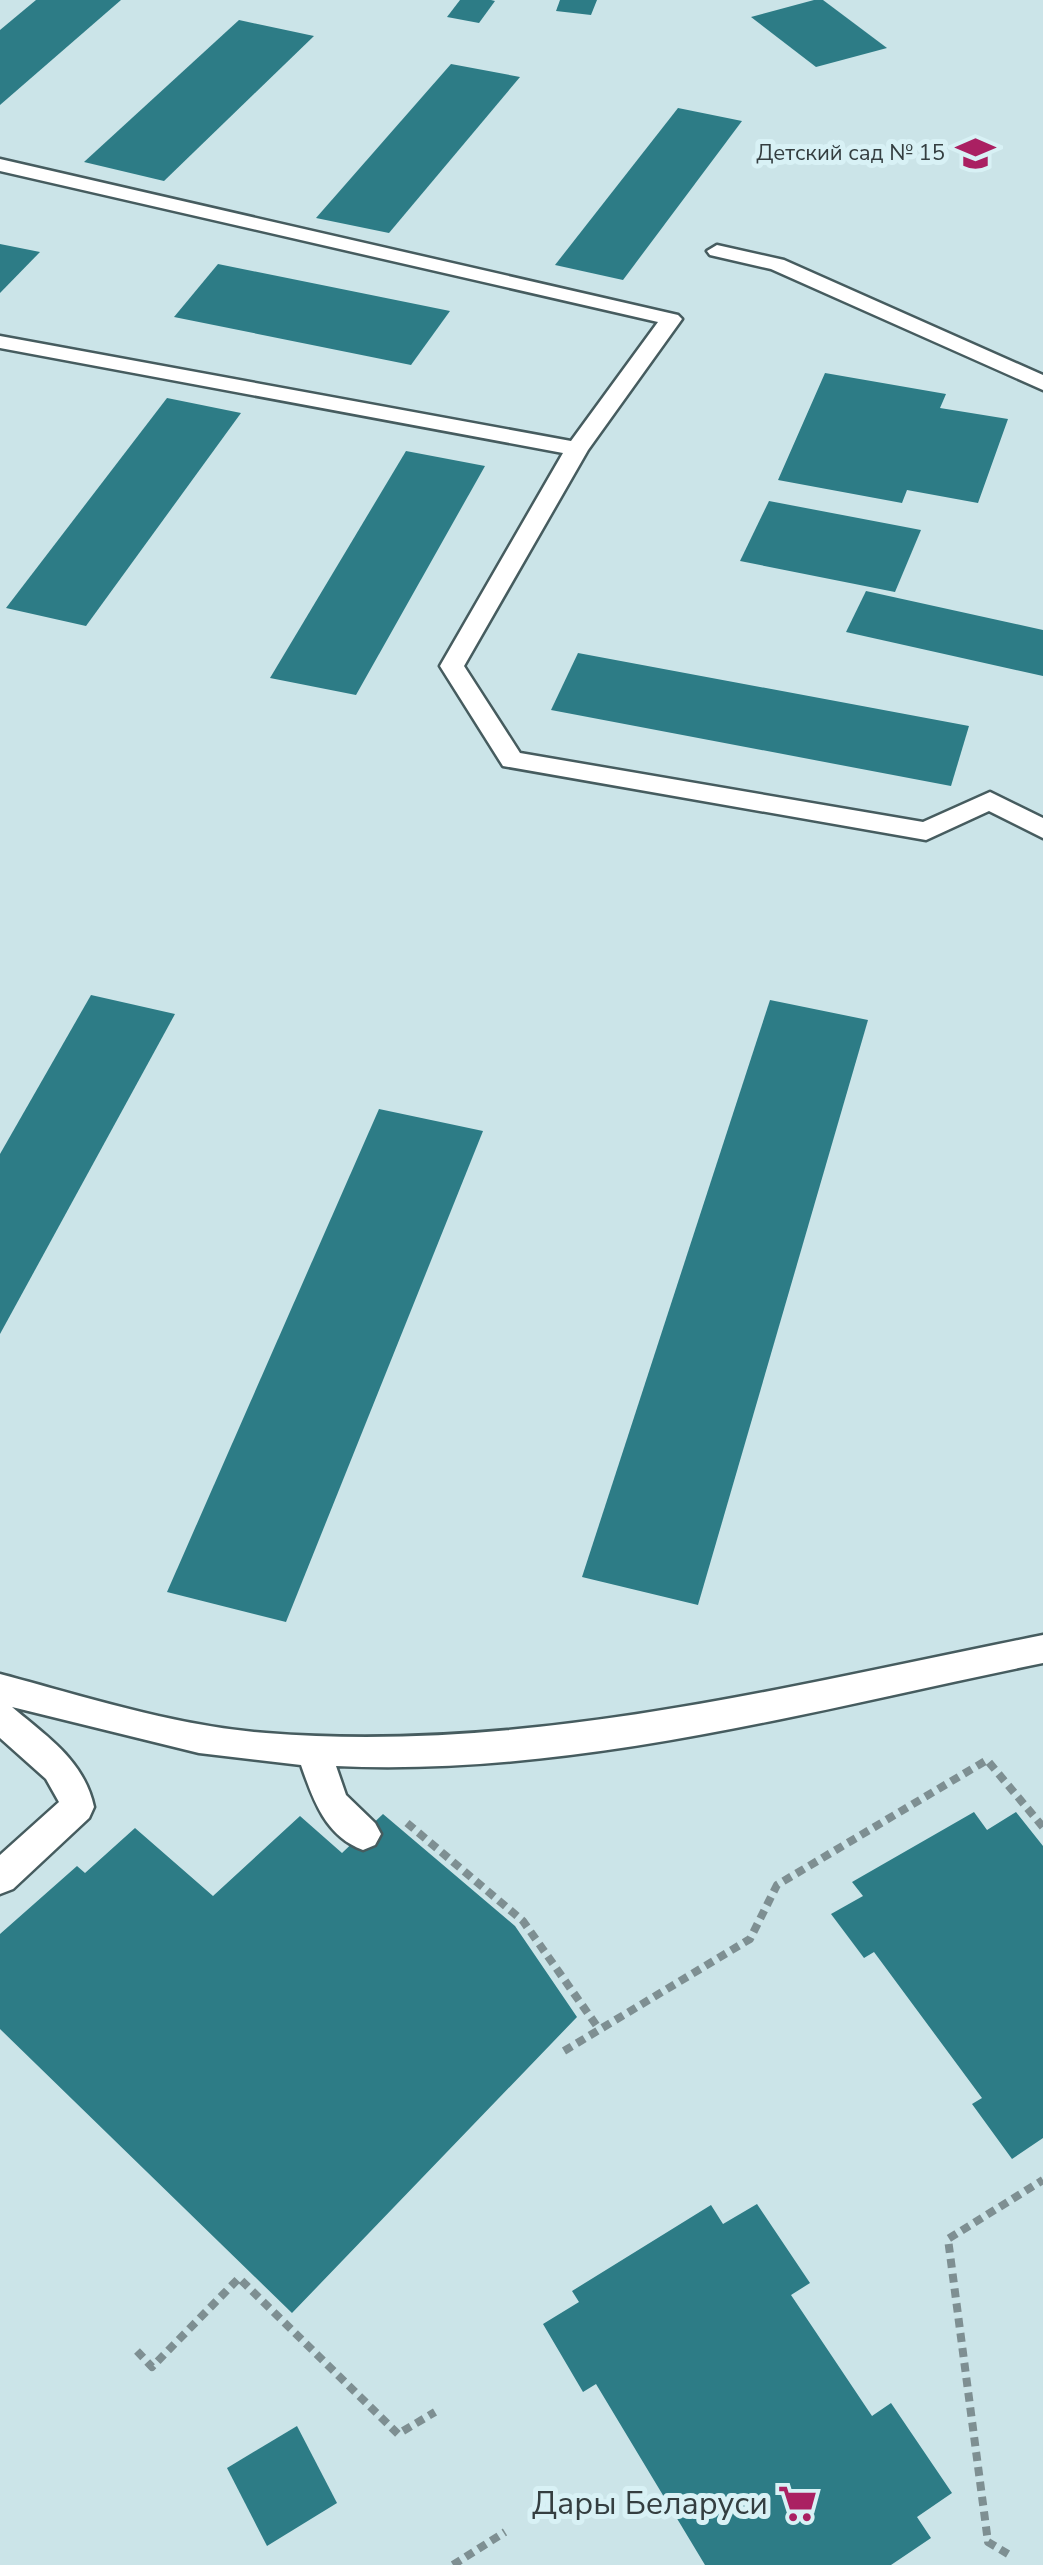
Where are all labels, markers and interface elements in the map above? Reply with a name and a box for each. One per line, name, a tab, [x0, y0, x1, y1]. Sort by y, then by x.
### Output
school or university icon: Детский сад № 15	[954, 132, 996, 174]
place label: Детский сад № 15	[756, 138, 945, 168]
place label: Дары Беларуси	[532, 2482, 768, 2525]
supermarket icon: Дары Беларуси	[777, 2482, 819, 2524]

